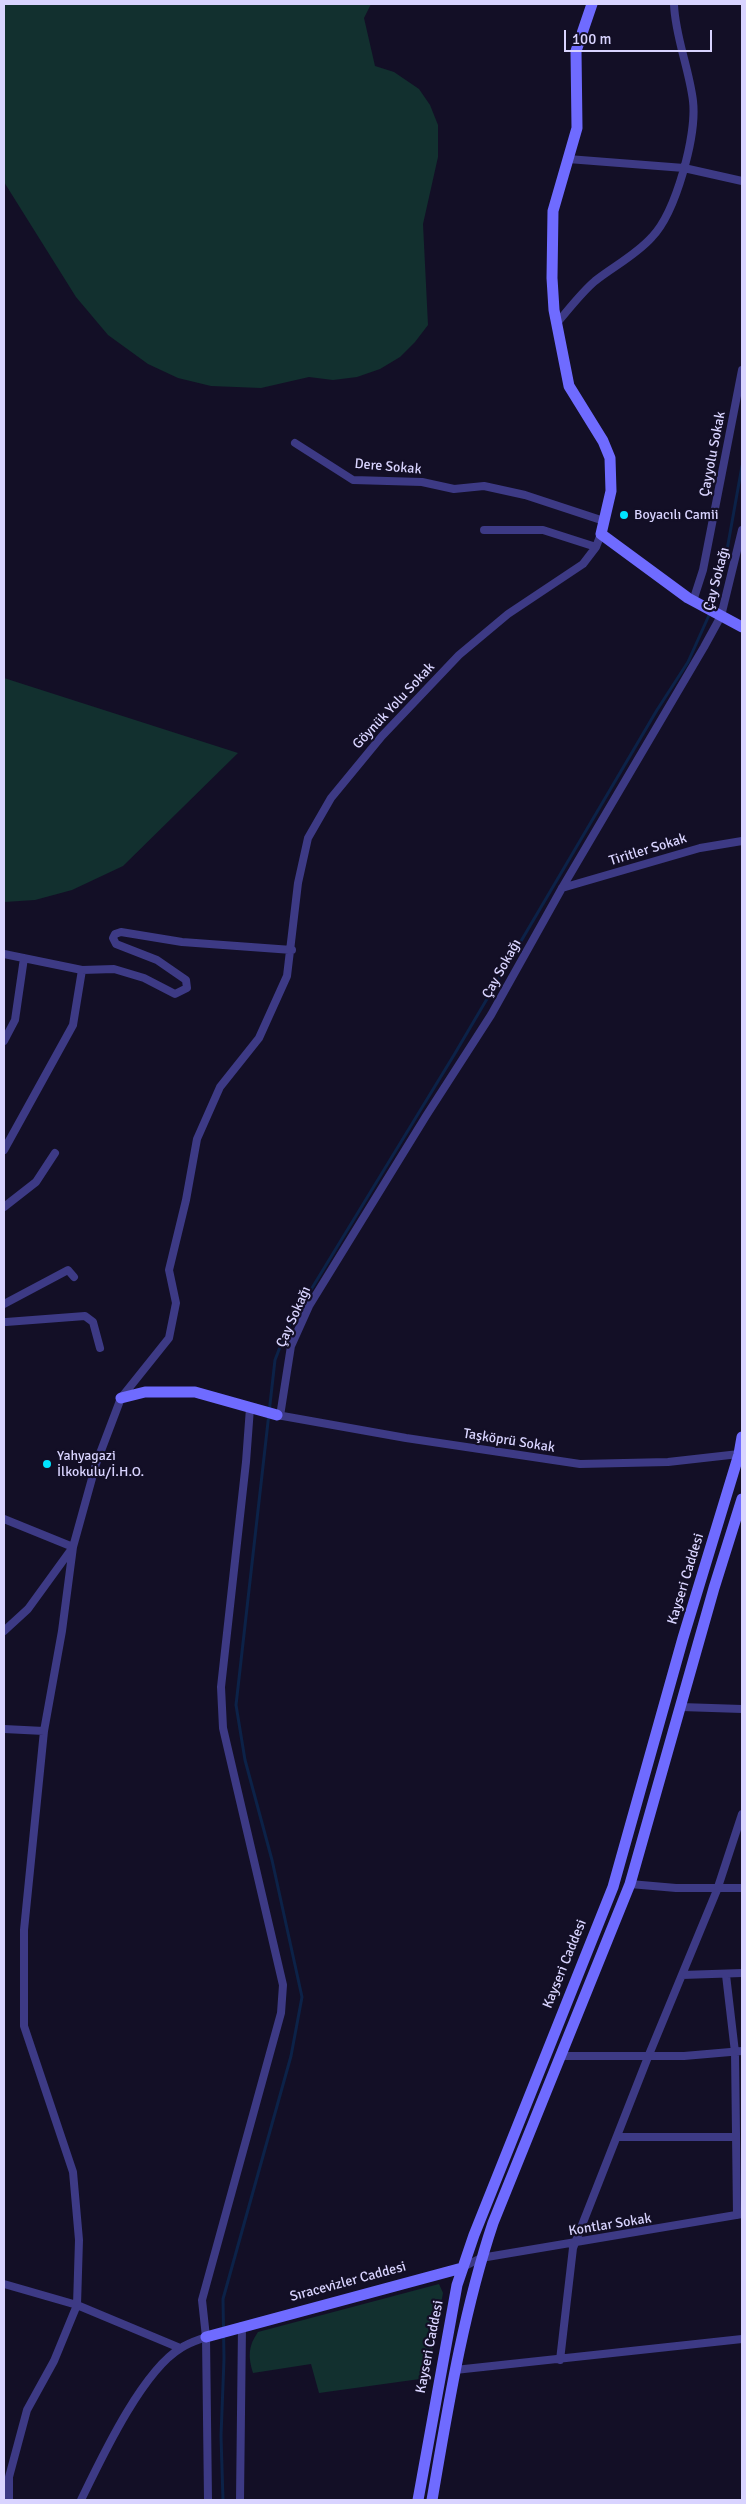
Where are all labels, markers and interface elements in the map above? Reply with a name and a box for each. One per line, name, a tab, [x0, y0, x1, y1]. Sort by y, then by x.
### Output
scale bar	[566, 20, 714, 52]
text: 100 m	[572, 30, 612, 48]
street label: Çayyolu Sokak	[697, 410, 729, 498]
street label: Dere Sokak	[354, 456, 422, 478]
place label: Boyacılı Camii	[634, 507, 719, 523]
marker: Boyacılı Camii	[618, 509, 630, 521]
street label: Çay Sokağı	[700, 545, 734, 613]
street label: Göynük Yolu Sokak	[350, 659, 438, 753]
street label: Tiritler Sokak	[607, 830, 689, 870]
street label: Çay Sokağı	[479, 936, 525, 1002]
street label: Çay Sokağı	[273, 1284, 315, 1350]
street label: Taşköprü Sokak	[462, 1425, 556, 1457]
place label: Yahyagazi İlkokulu/İ.H.O.	[57, 1448, 144, 1480]
marker: Yahyagazi İlkokulu/İ.H.O.	[41, 1458, 53, 1470]
street label: Kayseri Caddesi	[664, 1531, 708, 1627]
street label: Kayseri Caddesi	[540, 1917, 590, 2011]
street label: Kontlar Sokak	[567, 2210, 653, 2240]
street label: Sıracevizler Caddesi	[288, 2258, 408, 2306]
street label: Kayseri Caddesi	[413, 2299, 447, 2395]

